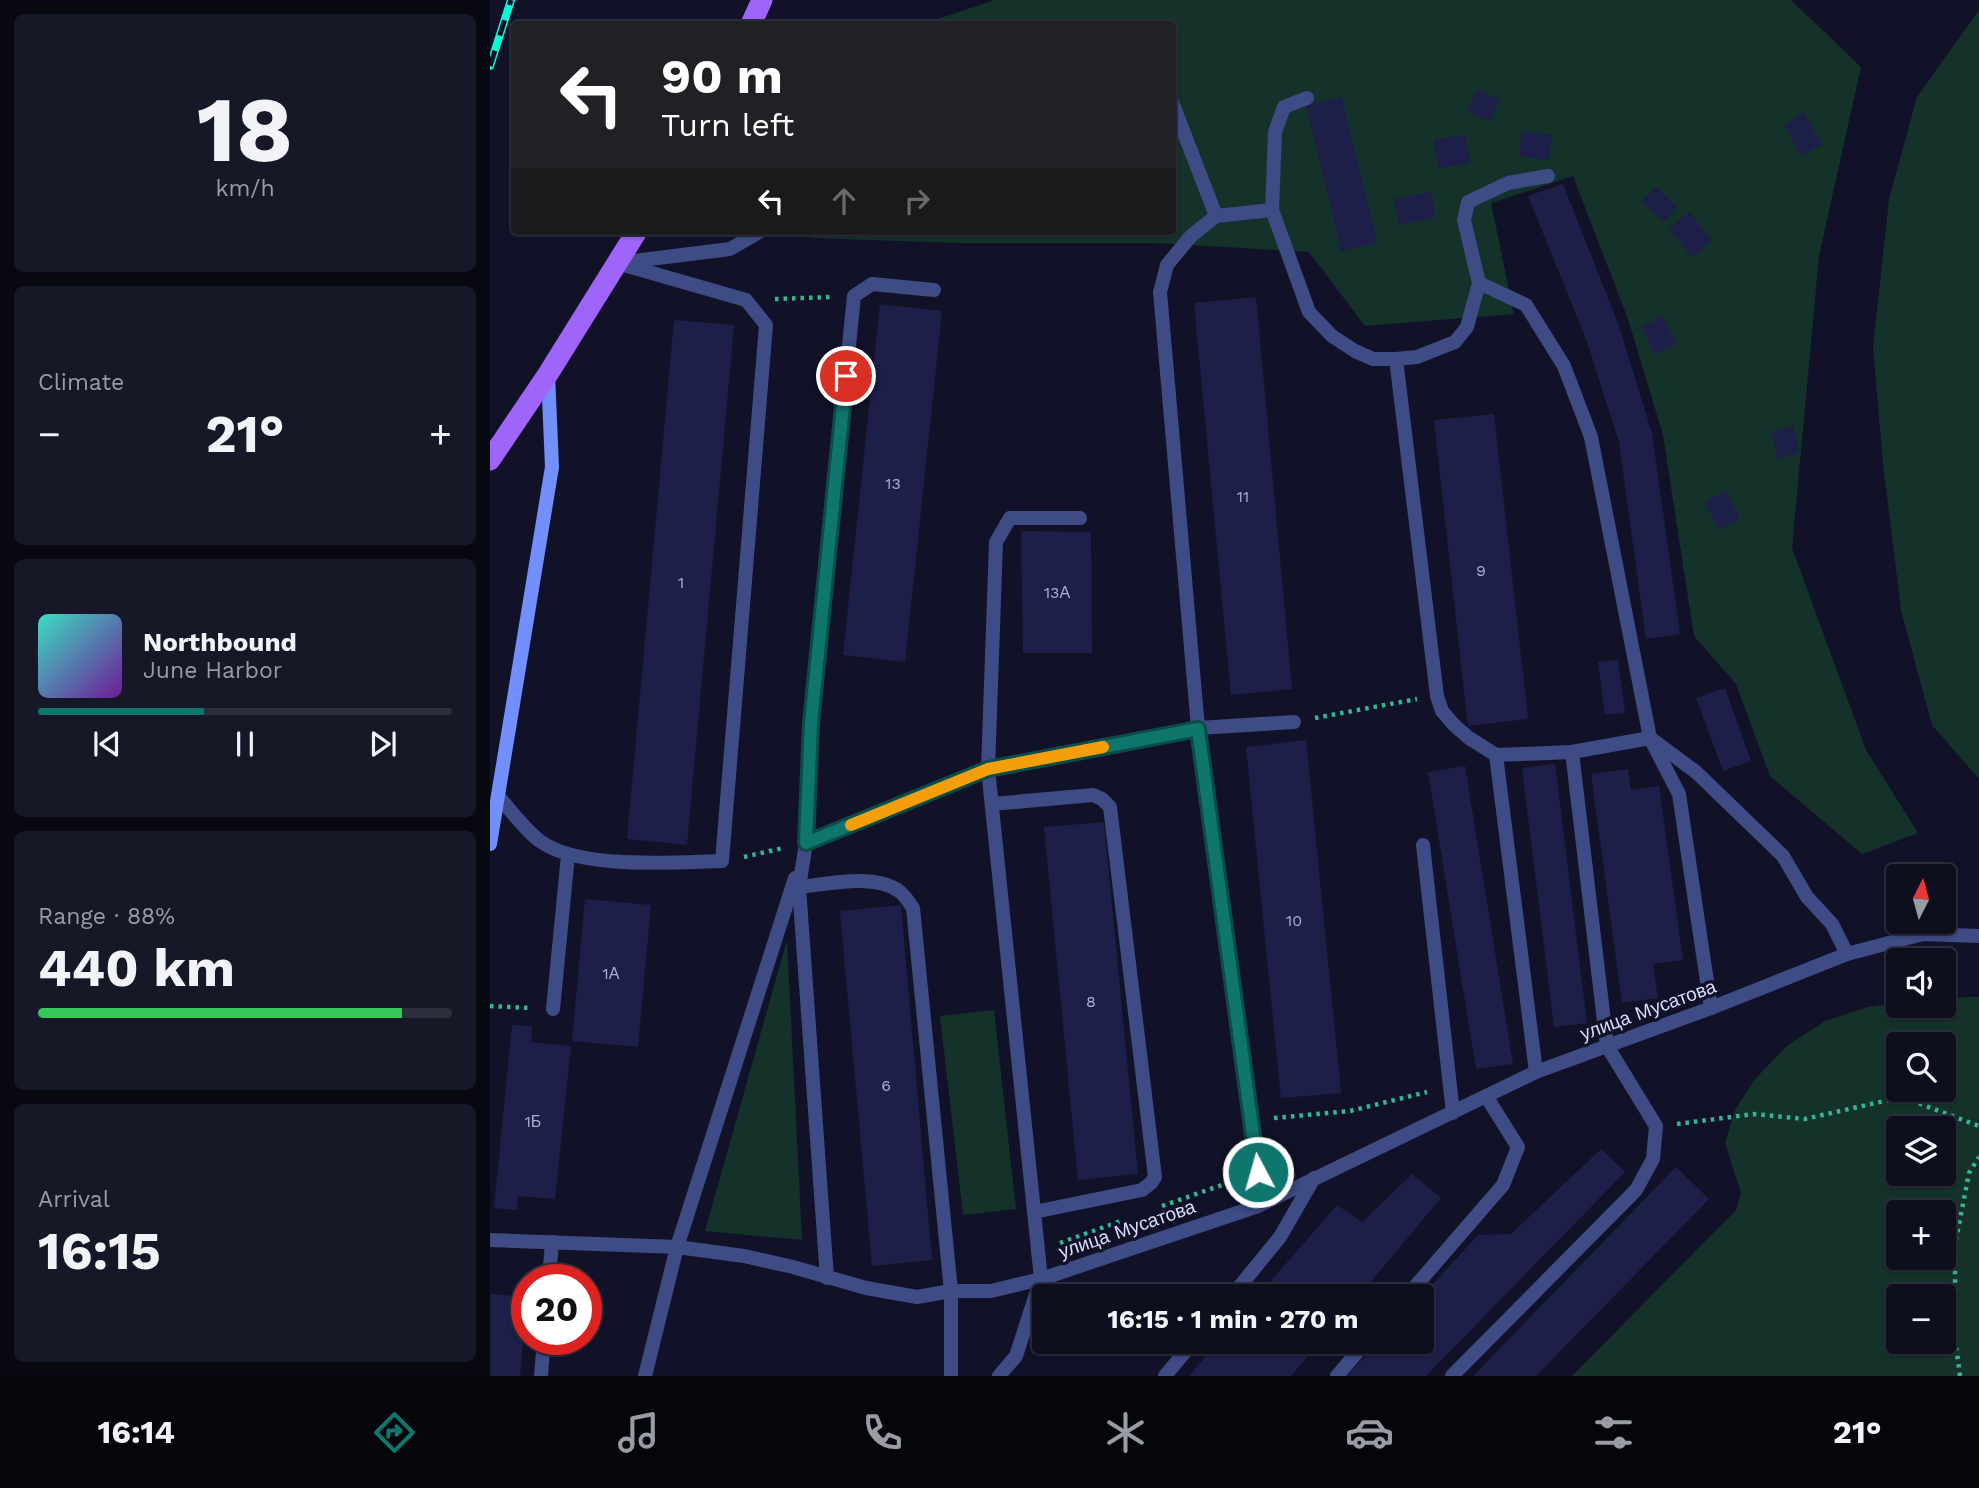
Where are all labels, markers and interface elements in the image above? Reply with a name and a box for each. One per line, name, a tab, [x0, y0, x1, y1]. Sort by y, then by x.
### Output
text: 90 m	[661, 47, 783, 105]
icon: left	[546, 49, 637, 140]
text: 18	[197, 76, 293, 183]
text: Turn left	[661, 106, 794, 144]
text: km/h	[215, 175, 275, 202]
icon: left	[752, 182, 790, 220]
icon: ahead	[825, 182, 863, 220]
icon: right	[898, 182, 936, 220]
pin	[816, 346, 876, 406]
icon: arrive	[827, 357, 865, 395]
text: Climate	[38, 369, 124, 396]
text: 21°	[205, 404, 285, 465]
text: −	[38, 412, 61, 456]
text: +	[429, 412, 452, 456]
house number: 13	[885, 474, 901, 493]
house number: 11	[1237, 487, 1249, 506]
house number: 9	[1476, 561, 1486, 580]
house number: 1	[678, 573, 684, 592]
house number: 13А	[1044, 583, 1070, 602]
text: Northbound	[143, 627, 297, 657]
text: June Harbor	[143, 657, 282, 684]
icon: previous	[88, 725, 126, 763]
icon: pause	[226, 725, 264, 763]
icon: next	[364, 725, 402, 763]
north arrow	[1886, 864, 1956, 934]
map controls	[1886, 864, 1956, 1354]
text: Range · 88%	[38, 903, 175, 930]
house number: 10	[1286, 911, 1302, 930]
text: 440 km	[38, 938, 235, 999]
button: sound	[1886, 948, 1956, 1018]
house number: 1А	[603, 964, 620, 983]
street label: улица Мусатова	[1577, 975, 1720, 1045]
house number: 8	[1086, 992, 1096, 1011]
button: search	[1886, 1032, 1956, 1102]
house number: 6	[881, 1076, 891, 1095]
house number: 1Б	[525, 1112, 541, 1131]
button: layers	[1886, 1116, 1956, 1186]
position arrow	[1221, 1135, 1295, 1209]
text: Arrival	[38, 1186, 110, 1213]
street label: улица Мусатова	[1056, 1195, 1199, 1263]
button: +	[1886, 1200, 1956, 1270]
text: 16:15	[38, 1221, 161, 1282]
speed limit sign: 20	[511, 1264, 602, 1355]
button: −	[1886, 1284, 1956, 1354]
text: 16:15 · 1 min · 270 m	[1108, 1304, 1358, 1334]
icon: directions	[370, 1408, 419, 1457]
icon: music	[614, 1408, 663, 1457]
icon: phone	[858, 1408, 907, 1457]
icon: climate	[1101, 1408, 1150, 1457]
icon: car	[1345, 1408, 1394, 1457]
icon: filters	[1589, 1408, 1638, 1457]
text: 16:14	[97, 1413, 175, 1451]
text: 21°	[1833, 1413, 1882, 1451]

